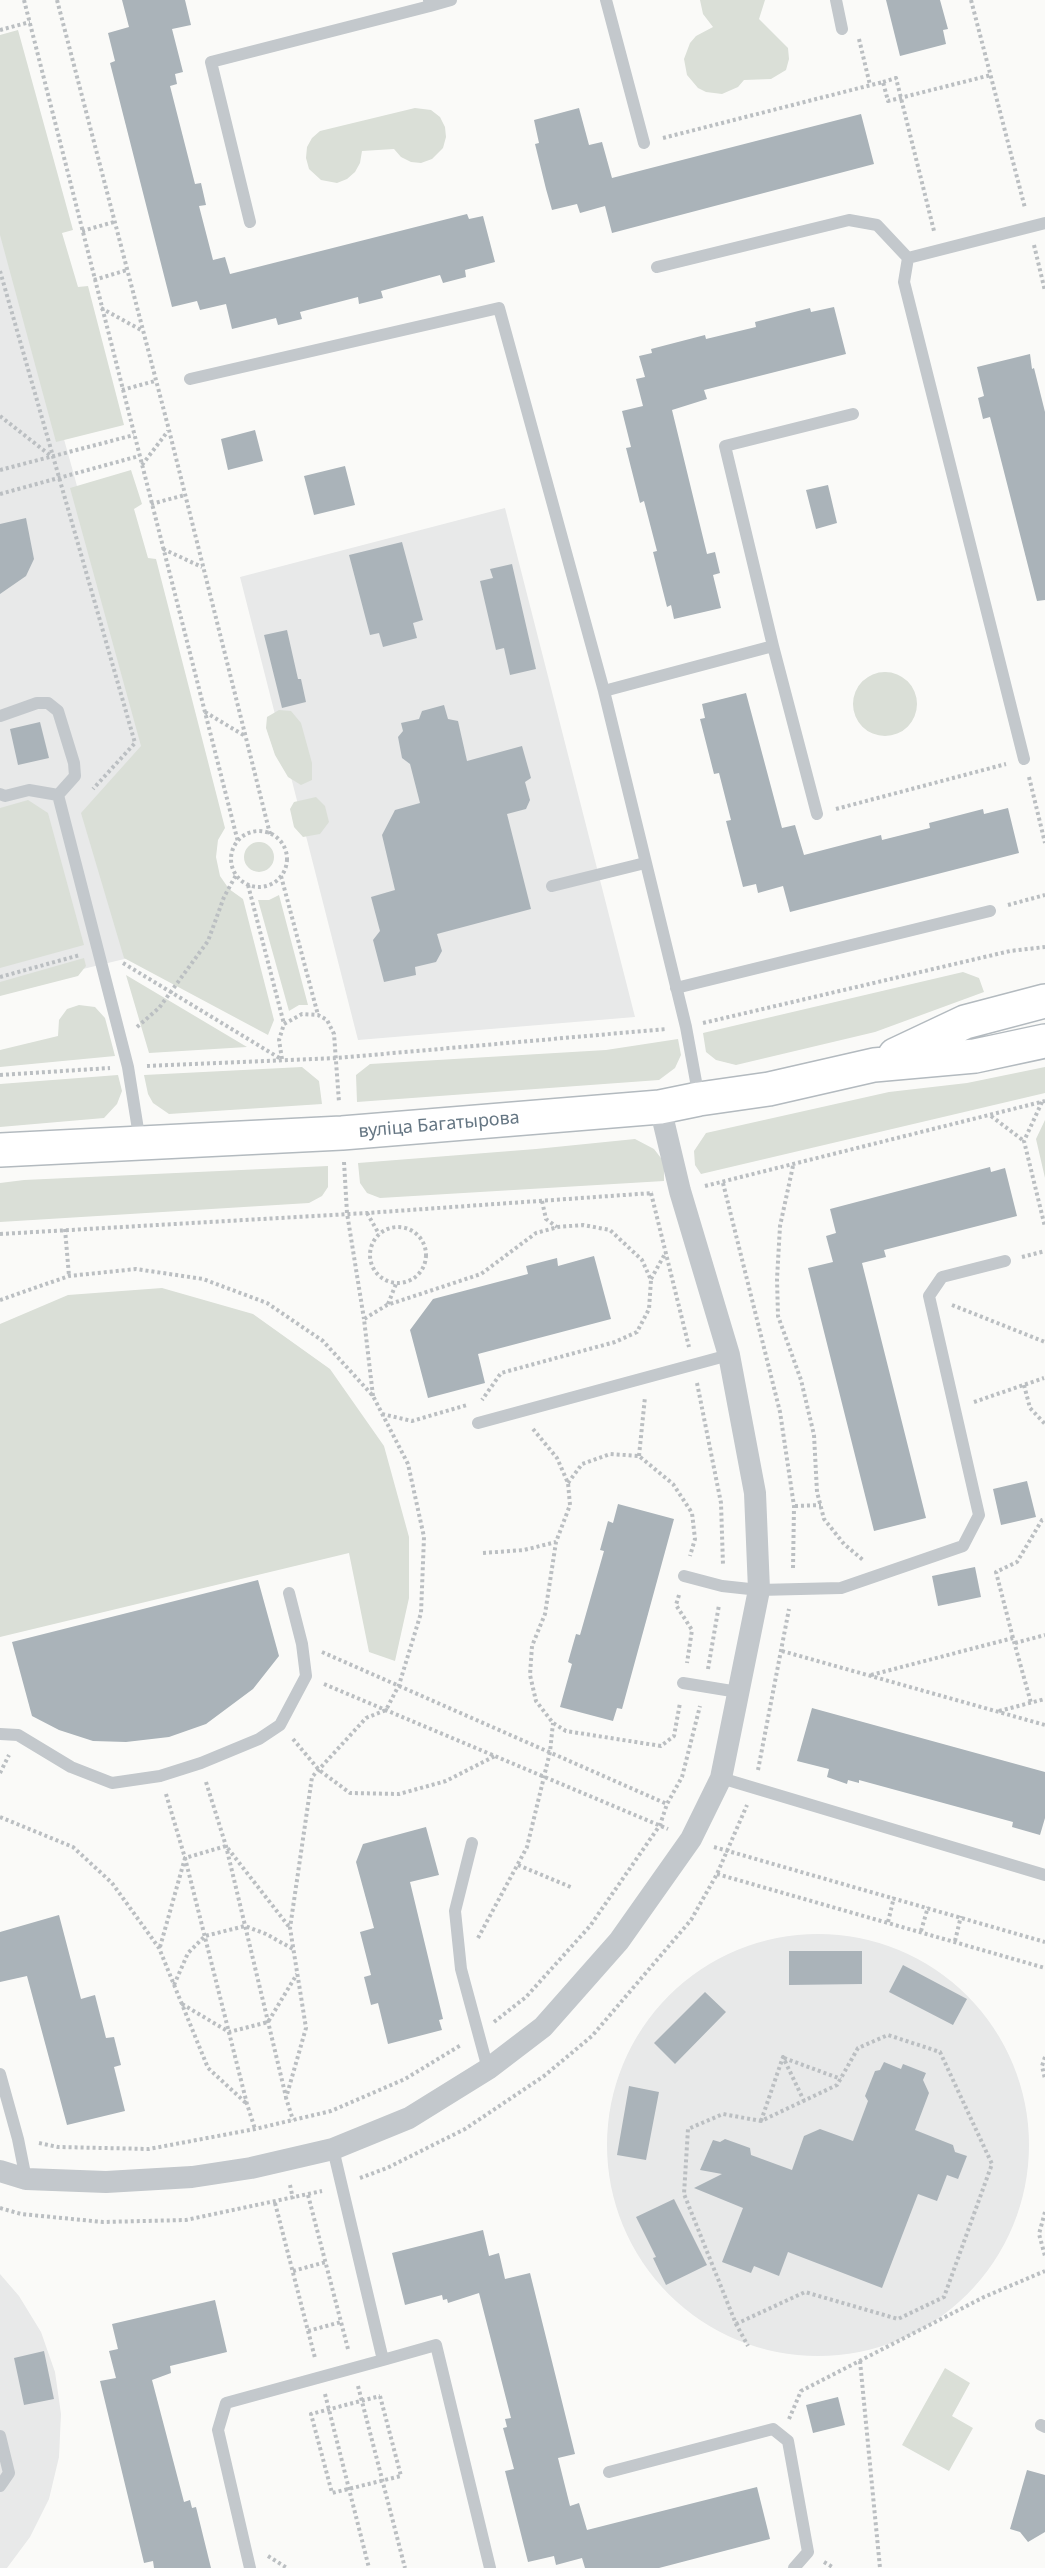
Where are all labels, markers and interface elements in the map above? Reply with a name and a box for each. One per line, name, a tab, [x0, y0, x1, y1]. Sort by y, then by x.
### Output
street label: вуліца Багатырова	[357, 1107, 521, 1143]

